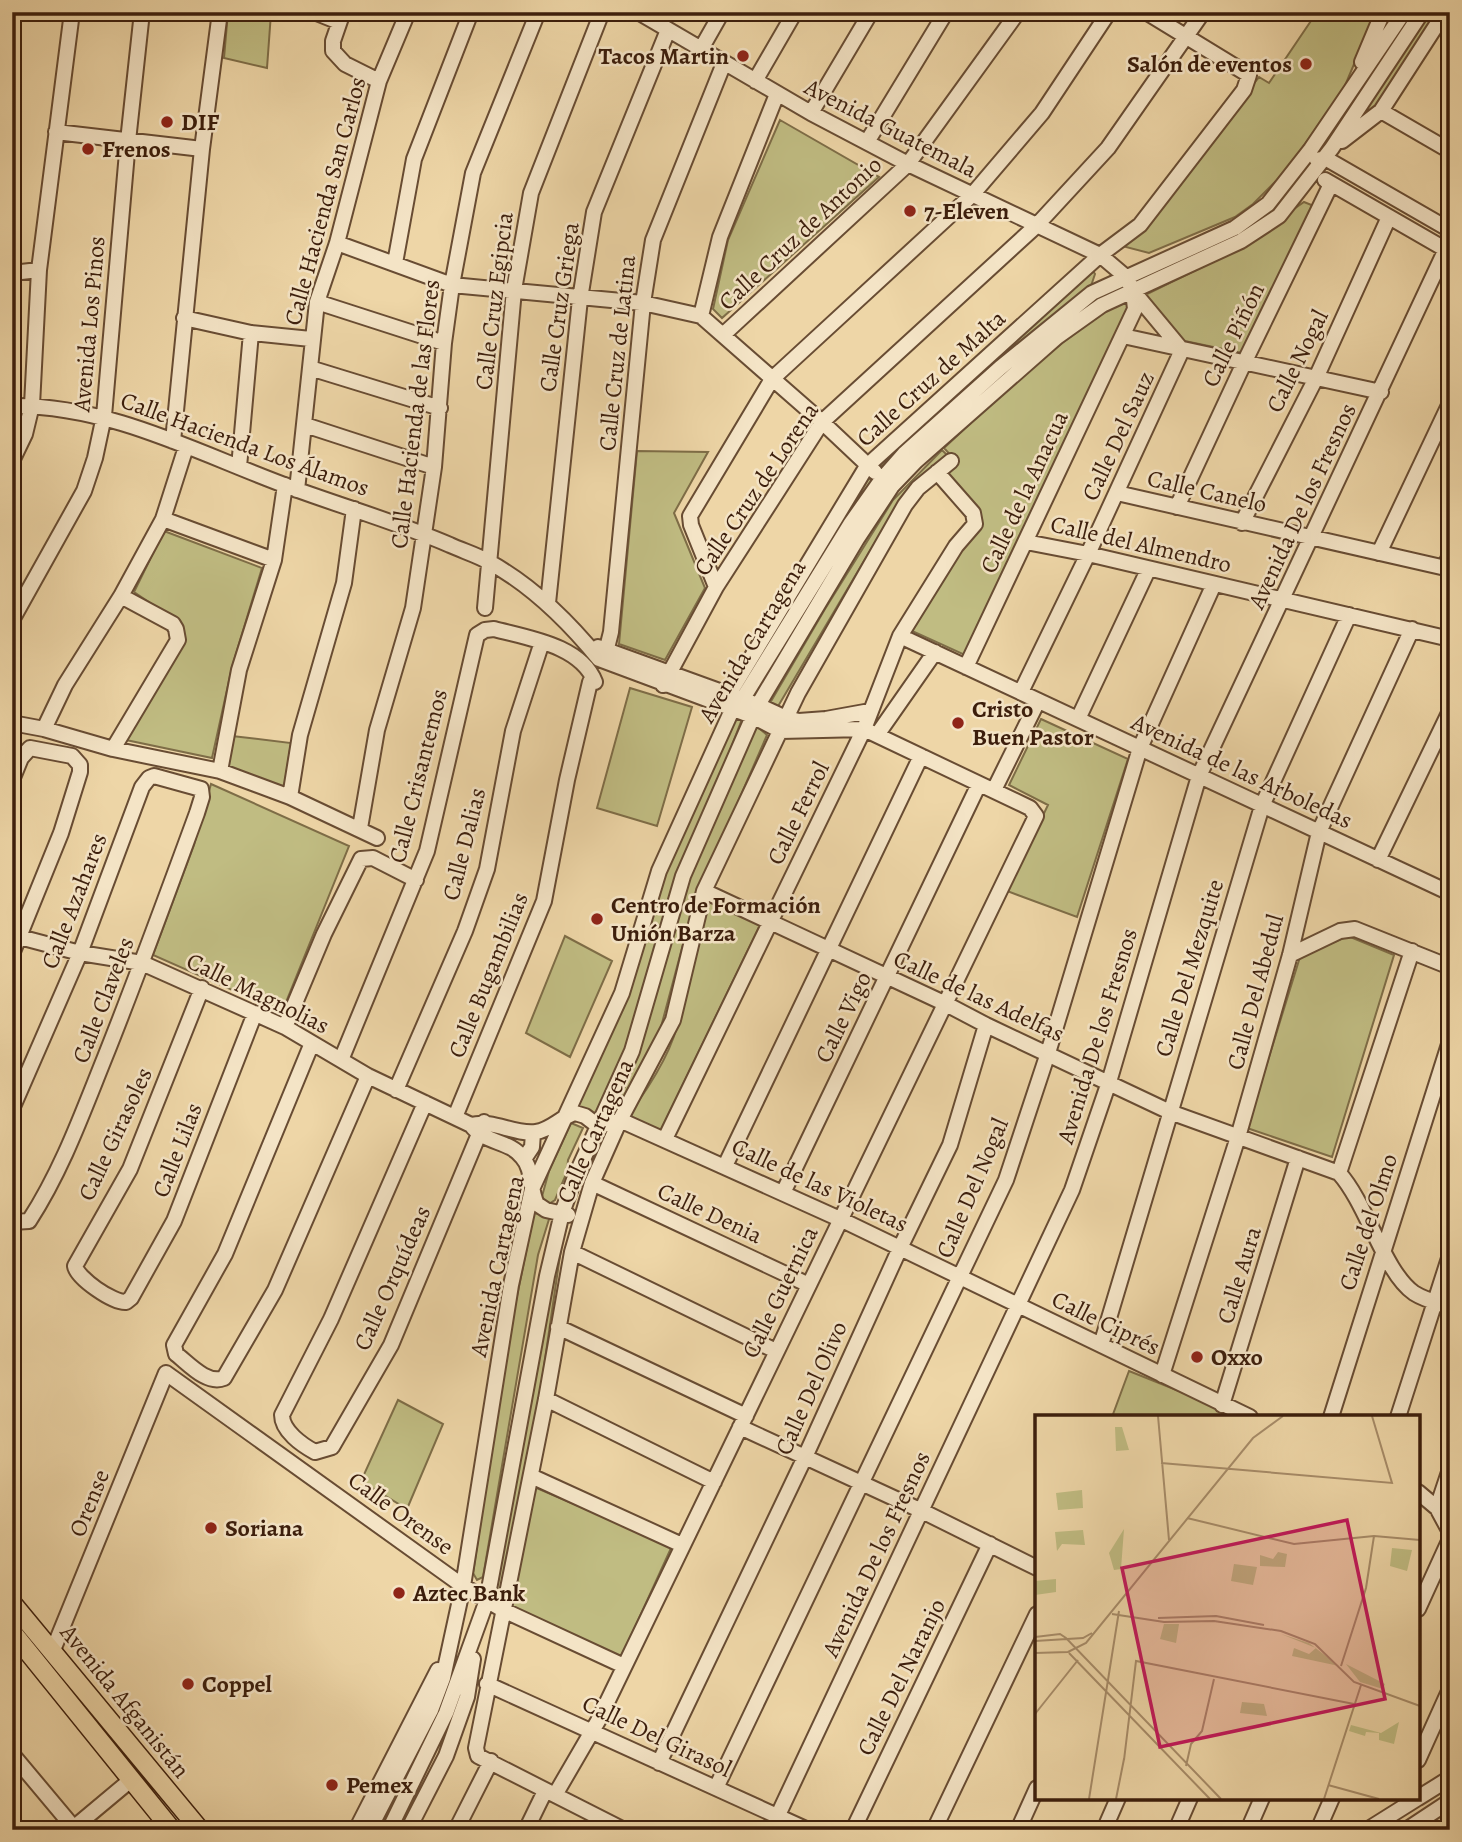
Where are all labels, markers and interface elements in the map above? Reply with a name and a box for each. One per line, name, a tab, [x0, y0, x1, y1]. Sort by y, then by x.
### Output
place label: Tacos Martin	[598, 40, 730, 72]
marker: Tacos Martin	[735, 48, 751, 64]
place label: Salón de eventos	[1127, 48, 1292, 80]
marker: Salón de eventos	[1298, 56, 1314, 72]
street label: Avenida Guatemala	[798, 70, 984, 186]
street label: Calle Hacienda San Carlos	[276, 73, 374, 329]
place label: DIF	[181, 106, 219, 138]
marker: DIF	[159, 114, 175, 130]
place label: Frenos	[102, 133, 171, 165]
marker: Frenos	[80, 141, 96, 157]
street label: Calle Cruz de Antonio	[711, 149, 889, 317]
place label: 7-Eleven	[924, 195, 1010, 227]
marker: 7-Eleven	[902, 203, 918, 219]
street label: Calle Cruz Egipcia	[467, 210, 521, 392]
street label: Calle Cruz Griega	[531, 219, 587, 394]
street label: Avenida Los Pinos	[65, 235, 113, 414]
street label: Calle Cruz de Latina	[591, 253, 643, 452]
street label: Calle Hacienda de las Flores	[383, 277, 447, 551]
street label: Calle Piñón	[1194, 278, 1272, 392]
street label: Calle Cruz de Malta	[849, 302, 1013, 454]
street label: Calle Nogal	[1258, 304, 1336, 418]
street label: Calle Del Sauz	[1074, 366, 1162, 506]
street label: Calle Hacienda Los Álamos	[116, 384, 374, 504]
street label: Calle Cruz de Lorena	[686, 395, 826, 582]
street label: Avenida De los Fresnos	[1240, 398, 1364, 615]
street label: Calle de la Anacua	[972, 405, 1076, 578]
street label: Calle Canelo	[1144, 462, 1270, 520]
street label: Calle del Almendro	[1047, 508, 1235, 580]
street label: Avenida Cartagena	[690, 553, 814, 729]
street label: Calle Crisantemos	[381, 686, 455, 866]
place label: Cristo Buen Pastor	[972, 693, 1094, 753]
street label: Avenida de las Arboledas	[1125, 705, 1358, 836]
marker: Cristo Buen Pastor	[950, 715, 966, 731]
street label: Calle Ferrol	[759, 756, 837, 870]
street label: Calle Dalias	[435, 784, 493, 904]
street label: Calle Azahares	[33, 829, 115, 973]
street label: Calle Del Mezquite	[1147, 875, 1231, 1061]
street label: Calle Bugambilias	[440, 887, 536, 1063]
place label: Centro de Formación Unión Barza	[611, 889, 821, 949]
marker: Centro de Formación Unión Barza	[589, 911, 605, 927]
street label: Calle Del Abedul	[1219, 911, 1291, 1073]
street label: Avenida De los Fresnos	[1049, 924, 1145, 1149]
street label: Calle Claveles	[64, 932, 142, 1068]
street label: Calle de las Adelfas	[888, 942, 1070, 1050]
street label: Calle Magnolias	[181, 945, 335, 1041]
street label: Calle Vigo	[807, 966, 879, 1068]
street label: Calle Cartagena	[549, 1053, 641, 1208]
street label: Calle Girasoles	[70, 1062, 160, 1206]
street label: Calle Lilas	[144, 1098, 210, 1202]
street label: Calle Del Nogal	[928, 1113, 1016, 1263]
street label: Calle de las Violetas	[727, 1130, 913, 1240]
street label: Calle del Olmo	[1331, 1149, 1405, 1294]
street label: Avenida Cartagena	[462, 1171, 532, 1361]
street label: Calle Denia	[652, 1175, 768, 1252]
street label: Calle Orquídeas	[346, 1200, 438, 1356]
street label: Calle Guernica	[734, 1220, 826, 1363]
street label: Calle Aura	[1209, 1222, 1269, 1328]
street label: Calle Ciprés	[1047, 1283, 1165, 1363]
street label: Calle Del Olivo	[767, 1316, 855, 1460]
place label: Oxxo	[1211, 1341, 1263, 1373]
marker: Oxxo	[1189, 1349, 1205, 1365]
inset map	[1035, 1415, 1420, 1800]
street label: Avenida De los Fresnos	[814, 1446, 938, 1663]
street label: Calle Orense	[342, 1464, 460, 1562]
street label: Orense	[61, 1465, 117, 1541]
place label: Soriana	[225, 1512, 304, 1544]
marker: Soriana	[203, 1520, 219, 1536]
place label: Aztec Bank	[412, 1577, 526, 1609]
marker: Aztec Bank	[391, 1585, 407, 1601]
street label: Calle Del Naranjo	[849, 1593, 953, 1761]
street label: Avenida Afganistán	[52, 1617, 197, 1785]
place label: Coppel	[202, 1668, 273, 1700]
marker: Coppel	[180, 1676, 196, 1692]
street label: Calle Del Girasol	[577, 1687, 737, 1785]
place label: Pemex	[346, 1769, 413, 1801]
marker: Pemex	[324, 1777, 340, 1793]

